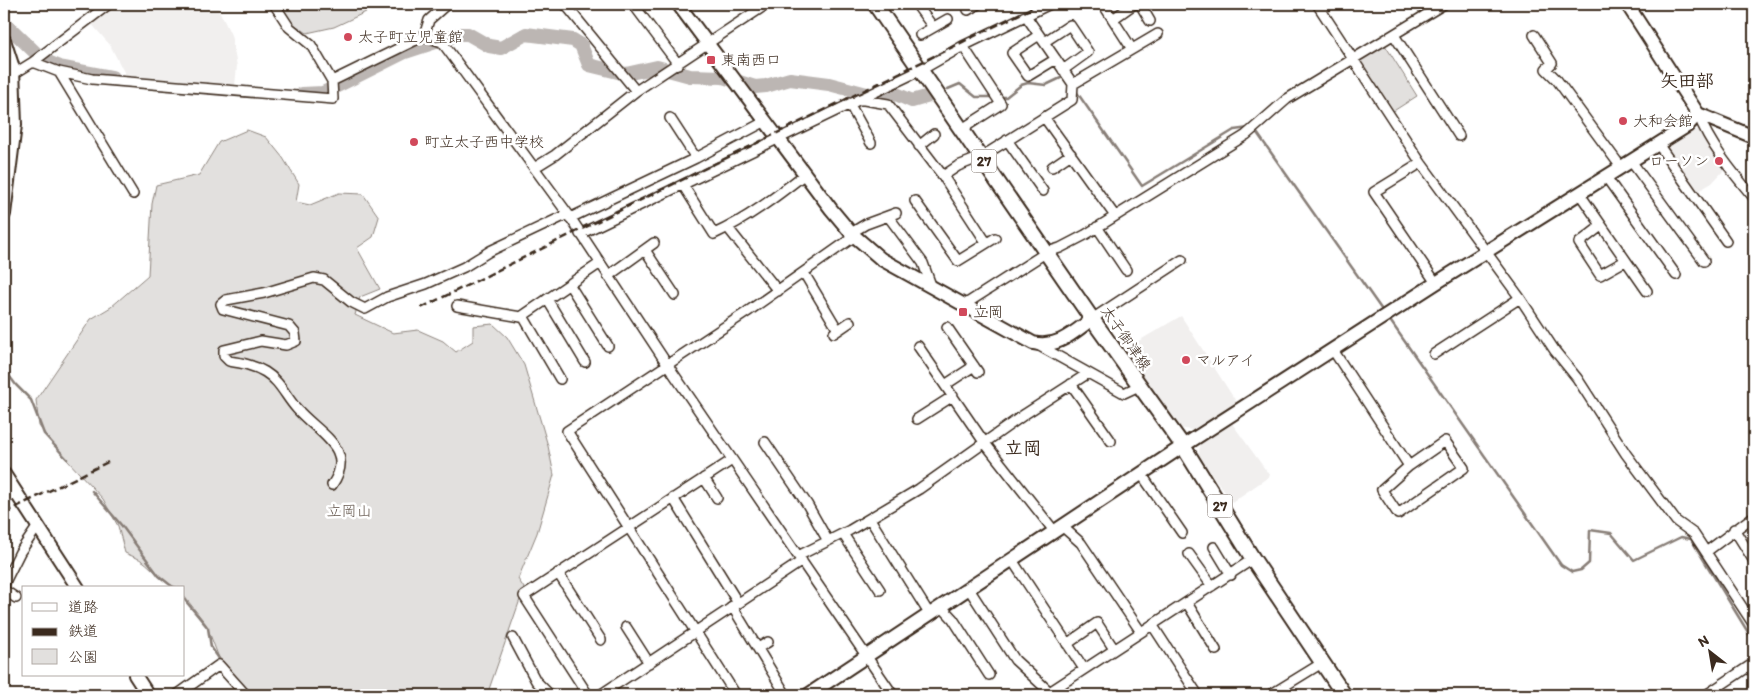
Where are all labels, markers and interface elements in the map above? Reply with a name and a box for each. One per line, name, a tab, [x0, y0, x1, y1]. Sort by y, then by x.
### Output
place label: 太子町立児童館	[358, 28, 463, 46]
marker: 太子町立児童館	[342, 31, 354, 43]
place label: 東南西口	[721, 51, 781, 69]
marker: 東南西口	[705, 54, 717, 66]
district label: 矢田部	[1660, 70, 1714, 92]
place label: 大和会館	[1633, 112, 1693, 130]
marker: 大和会館	[1617, 115, 1629, 127]
place label: 町立太子西中学校	[424, 133, 544, 151]
marker: 町立太子西中学校	[408, 136, 420, 148]
road number: 27	[972, 150, 996, 172]
place label: ローソン	[1649, 152, 1709, 170]
marker: ローソン	[1713, 155, 1725, 167]
street label: 太子御津線	[1097, 302, 1155, 374]
place label: 立岡	[973, 303, 1003, 321]
marker: 立岡	[957, 306, 969, 318]
place label: マルアイ	[1196, 351, 1255, 369]
marker: マルアイ	[1180, 354, 1192, 366]
district label: 立岡	[1005, 437, 1041, 459]
road number: 27	[1208, 494, 1232, 518]
park label: 立岡山	[326, 502, 372, 520]
legend	[22, 586, 185, 676]
text: 道路	[68, 598, 98, 616]
text: 鉄道	[68, 622, 98, 640]
north arrow	[1686, 626, 1736, 676]
text: N	[1695, 632, 1712, 651]
text: 公園	[68, 648, 98, 666]

